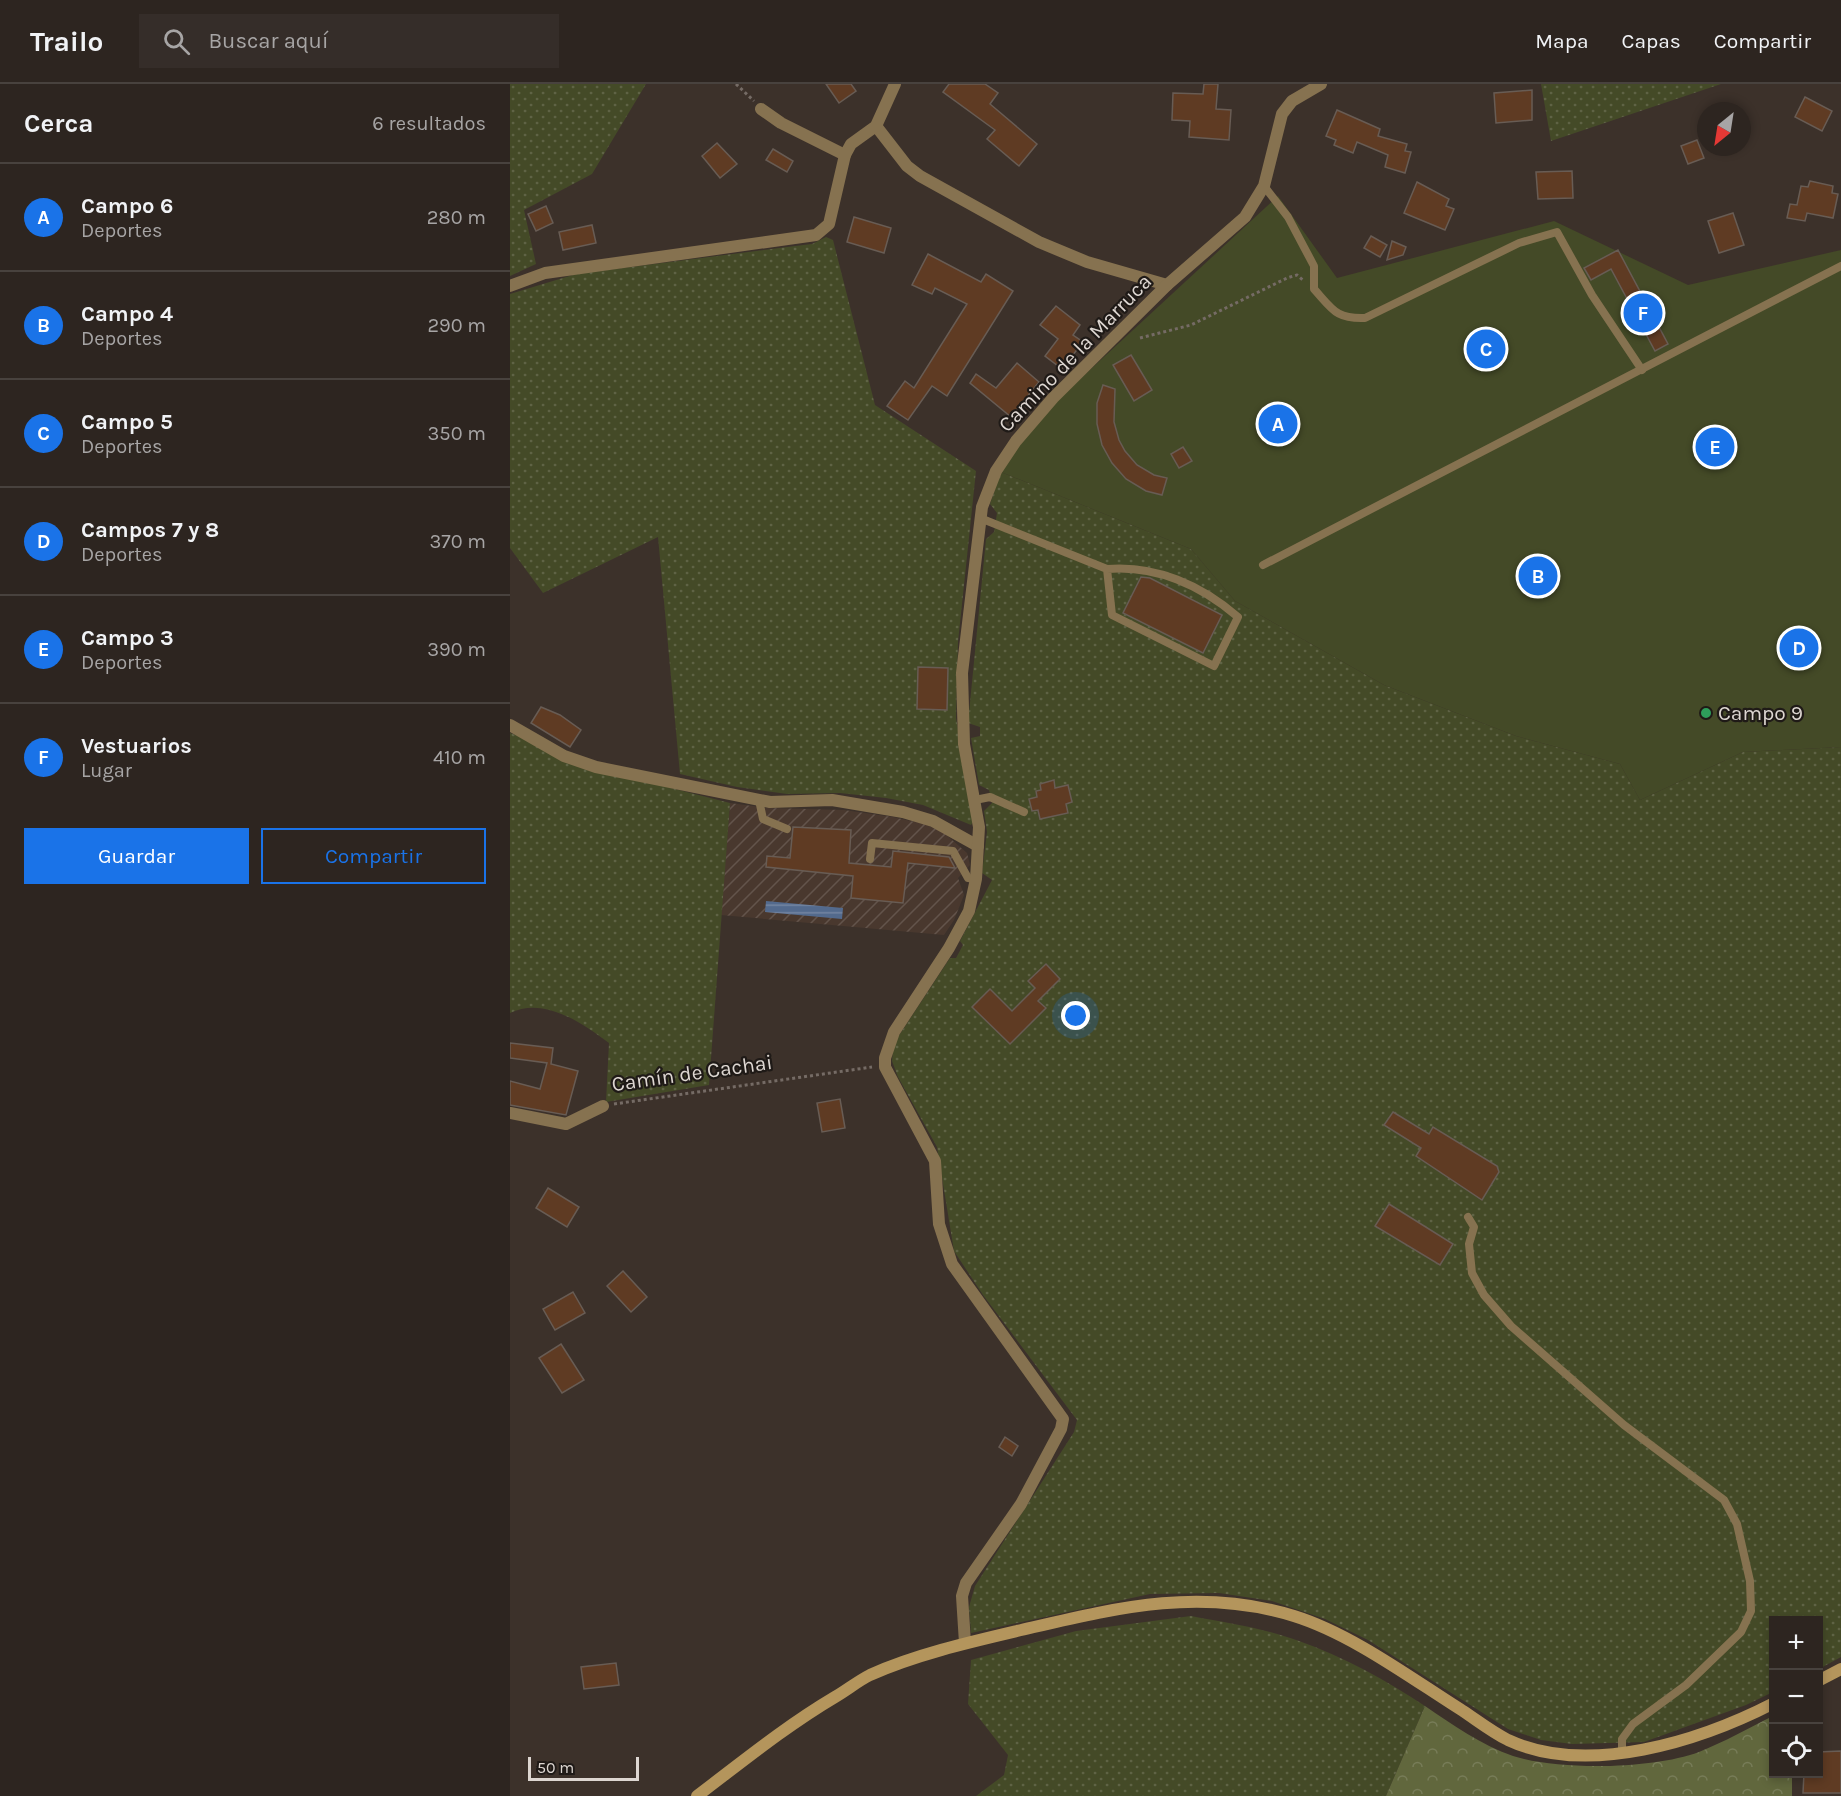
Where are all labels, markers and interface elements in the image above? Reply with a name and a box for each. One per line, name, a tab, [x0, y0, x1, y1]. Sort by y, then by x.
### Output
search box	[139, 14, 559, 68]
text: Trailo	[30, 25, 103, 58]
icon: search	[160, 25, 193, 58]
text: Buscar aquí	[208, 28, 328, 54]
text: Mapa	[1535, 29, 1589, 53]
text: Capas	[1622, 29, 1681, 53]
text: Compartir	[1714, 29, 1811, 53]
north arrow	[1697, 102, 1751, 156]
text: Cerca	[24, 108, 93, 139]
text: 6 resultados	[372, 112, 486, 135]
text: Campo 6	[81, 193, 173, 219]
text: A	[37, 206, 50, 229]
text: 280 m	[427, 206, 486, 229]
text: Deportes	[81, 219, 163, 242]
street label: Camino de la Marruca	[994, 269, 1156, 437]
pin: F	[1624, 290, 1662, 336]
text: Campo 4	[81, 301, 173, 327]
text: B	[37, 314, 50, 337]
text: 290 m	[427, 314, 486, 337]
pin: C	[1466, 326, 1506, 372]
text: Deportes	[81, 327, 163, 350]
pin: A	[1258, 402, 1298, 446]
text: Campo 5	[81, 409, 173, 435]
text: C	[37, 422, 50, 445]
text: 350 m	[428, 422, 486, 445]
pin: E	[1696, 424, 1734, 470]
text: Deportes	[81, 435, 163, 458]
text: Campos 7 y 8	[81, 517, 219, 543]
text: D	[37, 530, 50, 553]
text: 370 m	[429, 530, 486, 553]
text: Deportes	[81, 543, 163, 566]
pin: B	[1518, 554, 1558, 598]
text: Campo 3	[81, 625, 174, 651]
pin: D	[1780, 626, 1818, 670]
text: E	[38, 638, 49, 661]
text: 390 m	[427, 638, 486, 661]
text: Deportes	[81, 651, 163, 674]
place label: Campo 9	[1718, 701, 1803, 725]
marker: Campo 9	[1699, 706, 1713, 720]
text: Vestuarios	[81, 733, 192, 759]
text: F	[38, 746, 49, 769]
text: 410 m	[433, 746, 486, 769]
text: Lugar	[81, 759, 132, 782]
button: Guardar	[24, 828, 249, 884]
button: Compartir	[261, 828, 486, 884]
your location	[1061, 1001, 1090, 1030]
street label: Camín de Cachai	[610, 1050, 774, 1096]
map controls	[1769, 1616, 1823, 1778]
button: +	[1769, 1616, 1823, 1670]
button: −	[1769, 1670, 1823, 1724]
button: locate	[1769, 1724, 1823, 1778]
scale bar	[528, 1754, 639, 1782]
text: 50 m	[537, 1758, 574, 1777]

